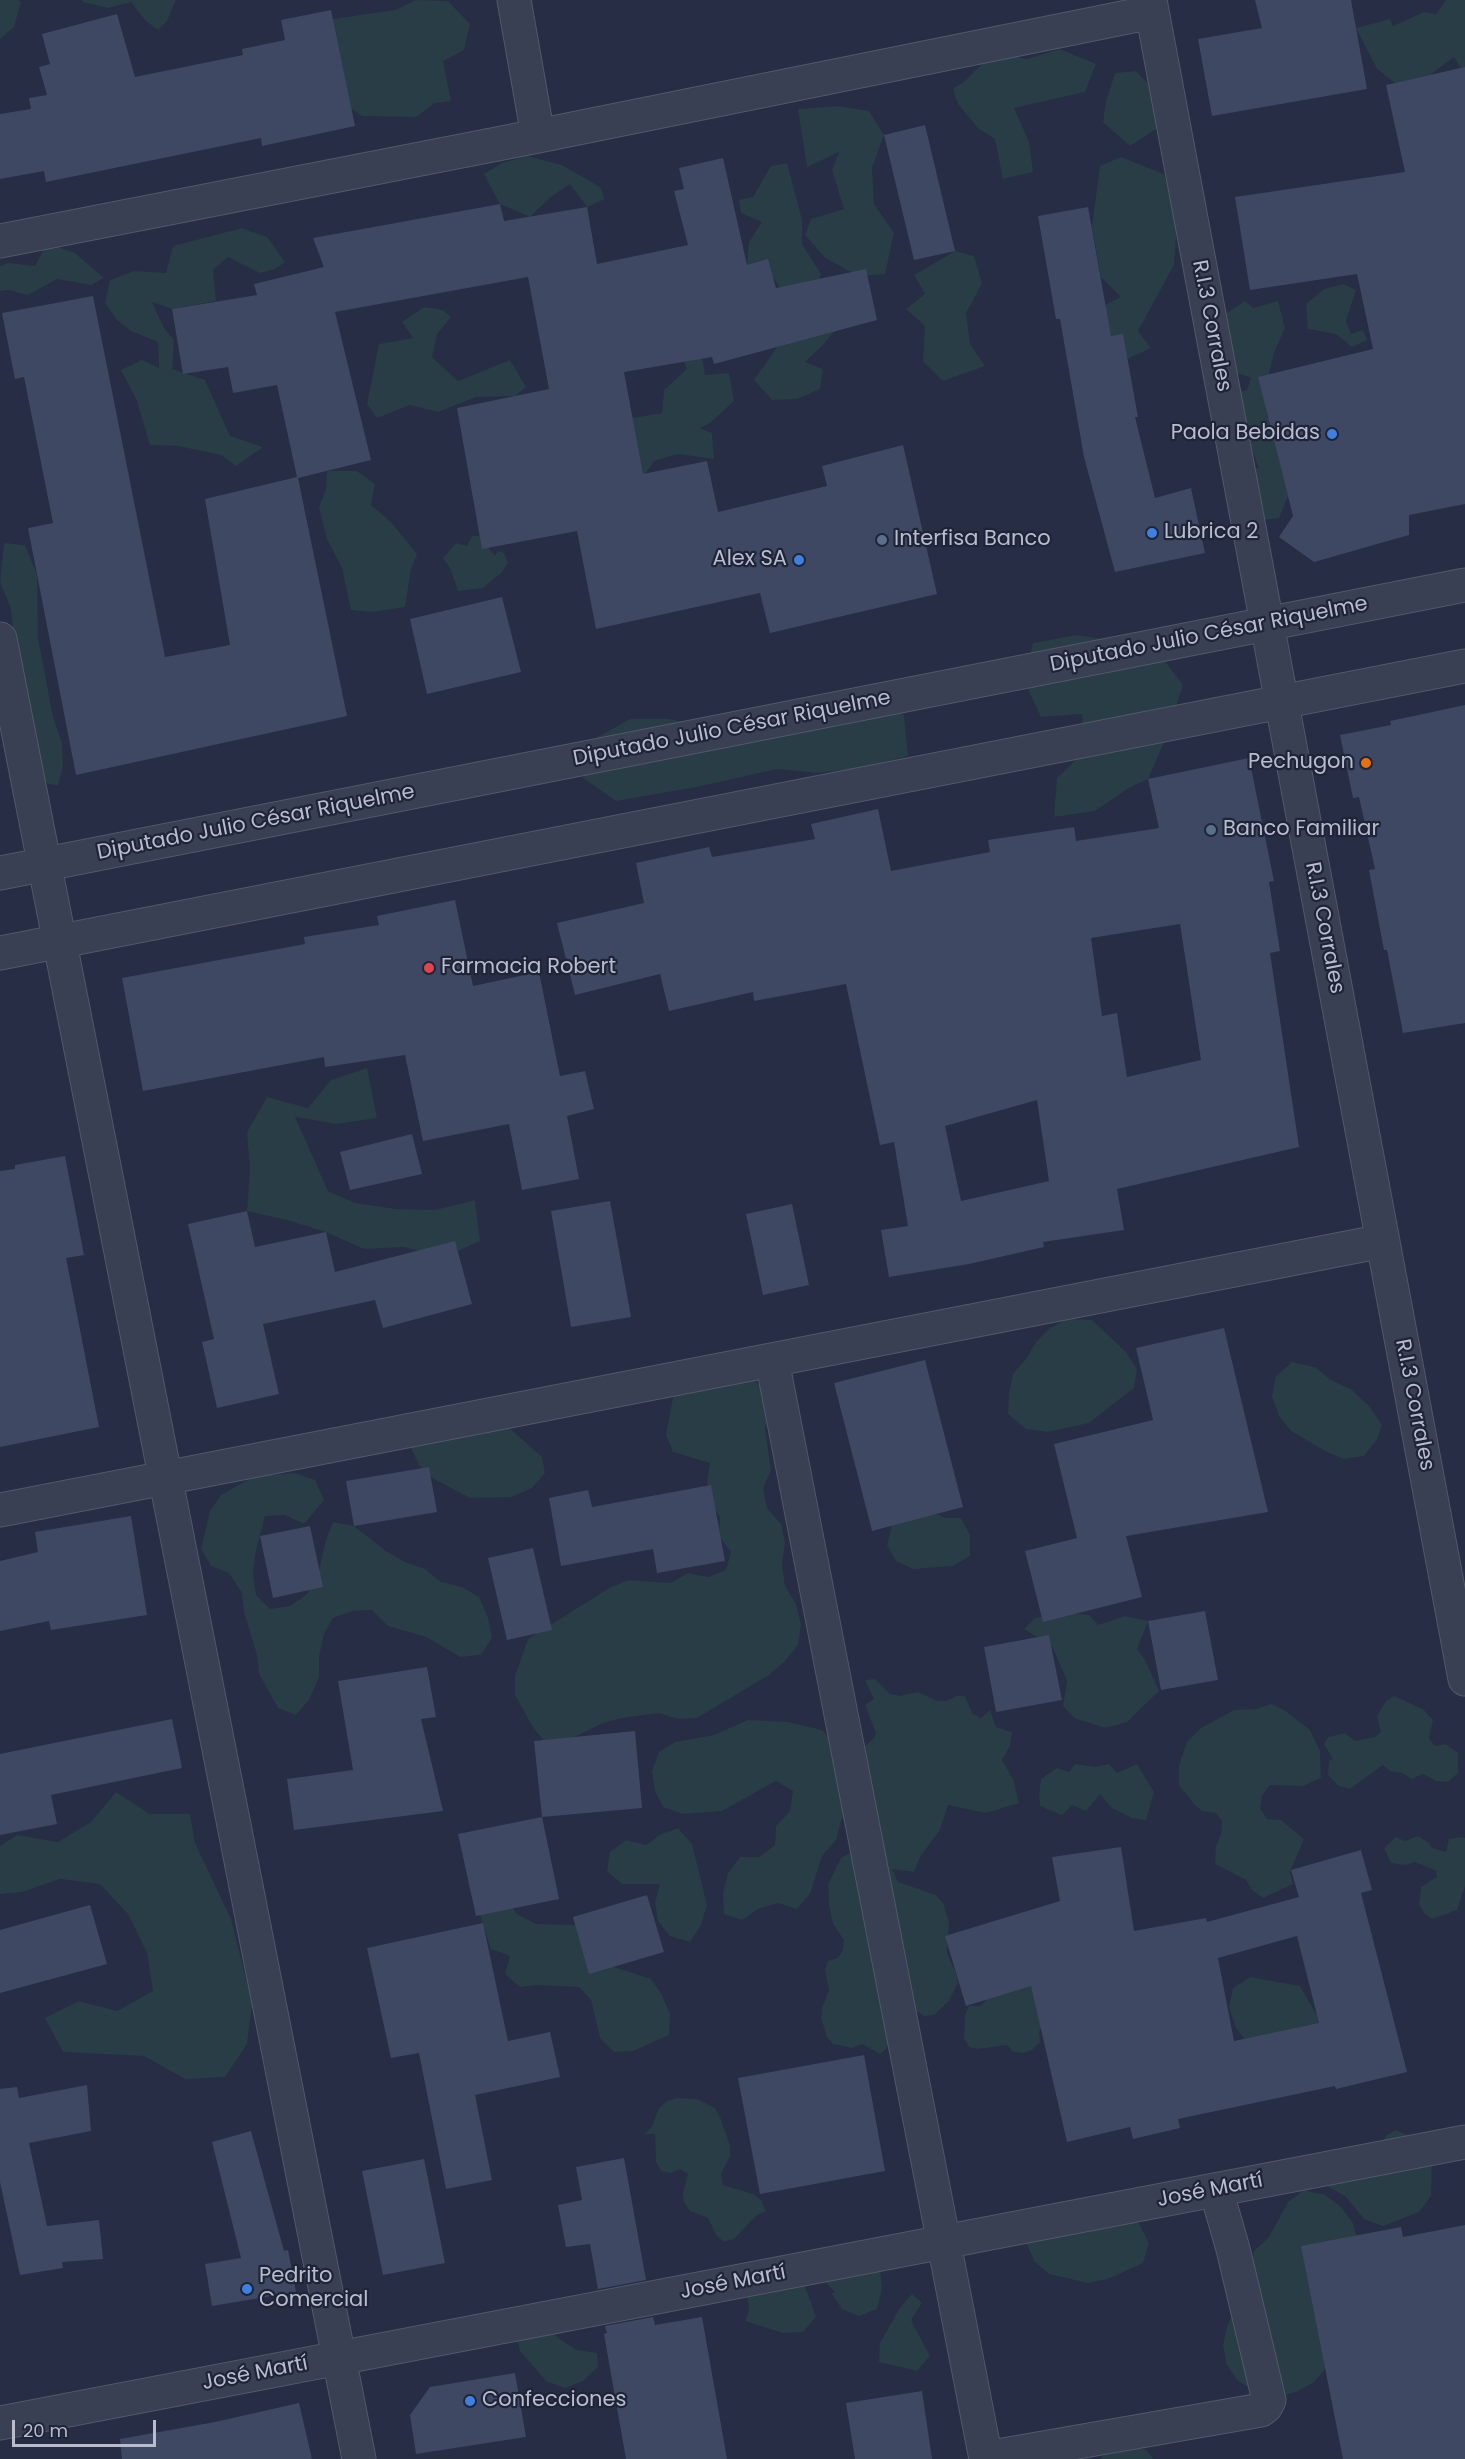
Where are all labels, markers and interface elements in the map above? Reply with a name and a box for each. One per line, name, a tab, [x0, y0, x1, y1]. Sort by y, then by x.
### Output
street label: R.I.3 Corrales	[1186, 258, 1236, 394]
place label: Paola Bebidas	[1171, 421, 1320, 447]
marker: Paola Bebidas	[1325, 427, 1339, 441]
place label: Lubrica 2	[1164, 520, 1258, 546]
marker: Lubrica 2	[1145, 526, 1159, 540]
place label: Interfisa Banco	[894, 527, 1051, 553]
marker: Interfisa Banco	[875, 533, 889, 547]
place label: Alex SA	[713, 547, 787, 573]
marker: Alex SA	[792, 553, 806, 567]
street label: Diputado Julio César Riquelme	[1048, 592, 1370, 678]
street label: Diputado Julio César Riquelme	[571, 686, 893, 772]
place label: Pechugon	[1248, 750, 1354, 776]
marker: Pechugon	[1359, 756, 1373, 770]
street label: Diputado Julio César Riquelme	[95, 780, 417, 866]
place label: Banco Familiar	[1223, 817, 1379, 843]
marker: Banco Familiar	[1204, 823, 1218, 837]
street label: R.I.3 Corrales	[1299, 860, 1349, 996]
place label: Farmacia Robert	[441, 955, 616, 981]
marker: Farmacia Robert	[422, 961, 436, 975]
street label: R.I.3 Corrales	[1389, 1337, 1439, 1473]
street label: José Martí	[1155, 2168, 1265, 2214]
street label: José Martí	[678, 2260, 788, 2306]
place label: Pedrito Comercial	[259, 2264, 368, 2314]
marker: Pedrito Comercial	[240, 2282, 254, 2296]
street label: José Martí	[200, 2351, 310, 2397]
place label: Confecciones	[482, 2388, 627, 2414]
marker: Confecciones	[463, 2394, 477, 2408]
scale bar	[15, 2408, 159, 2446]
text: 20 m	[23, 2418, 68, 2443]

